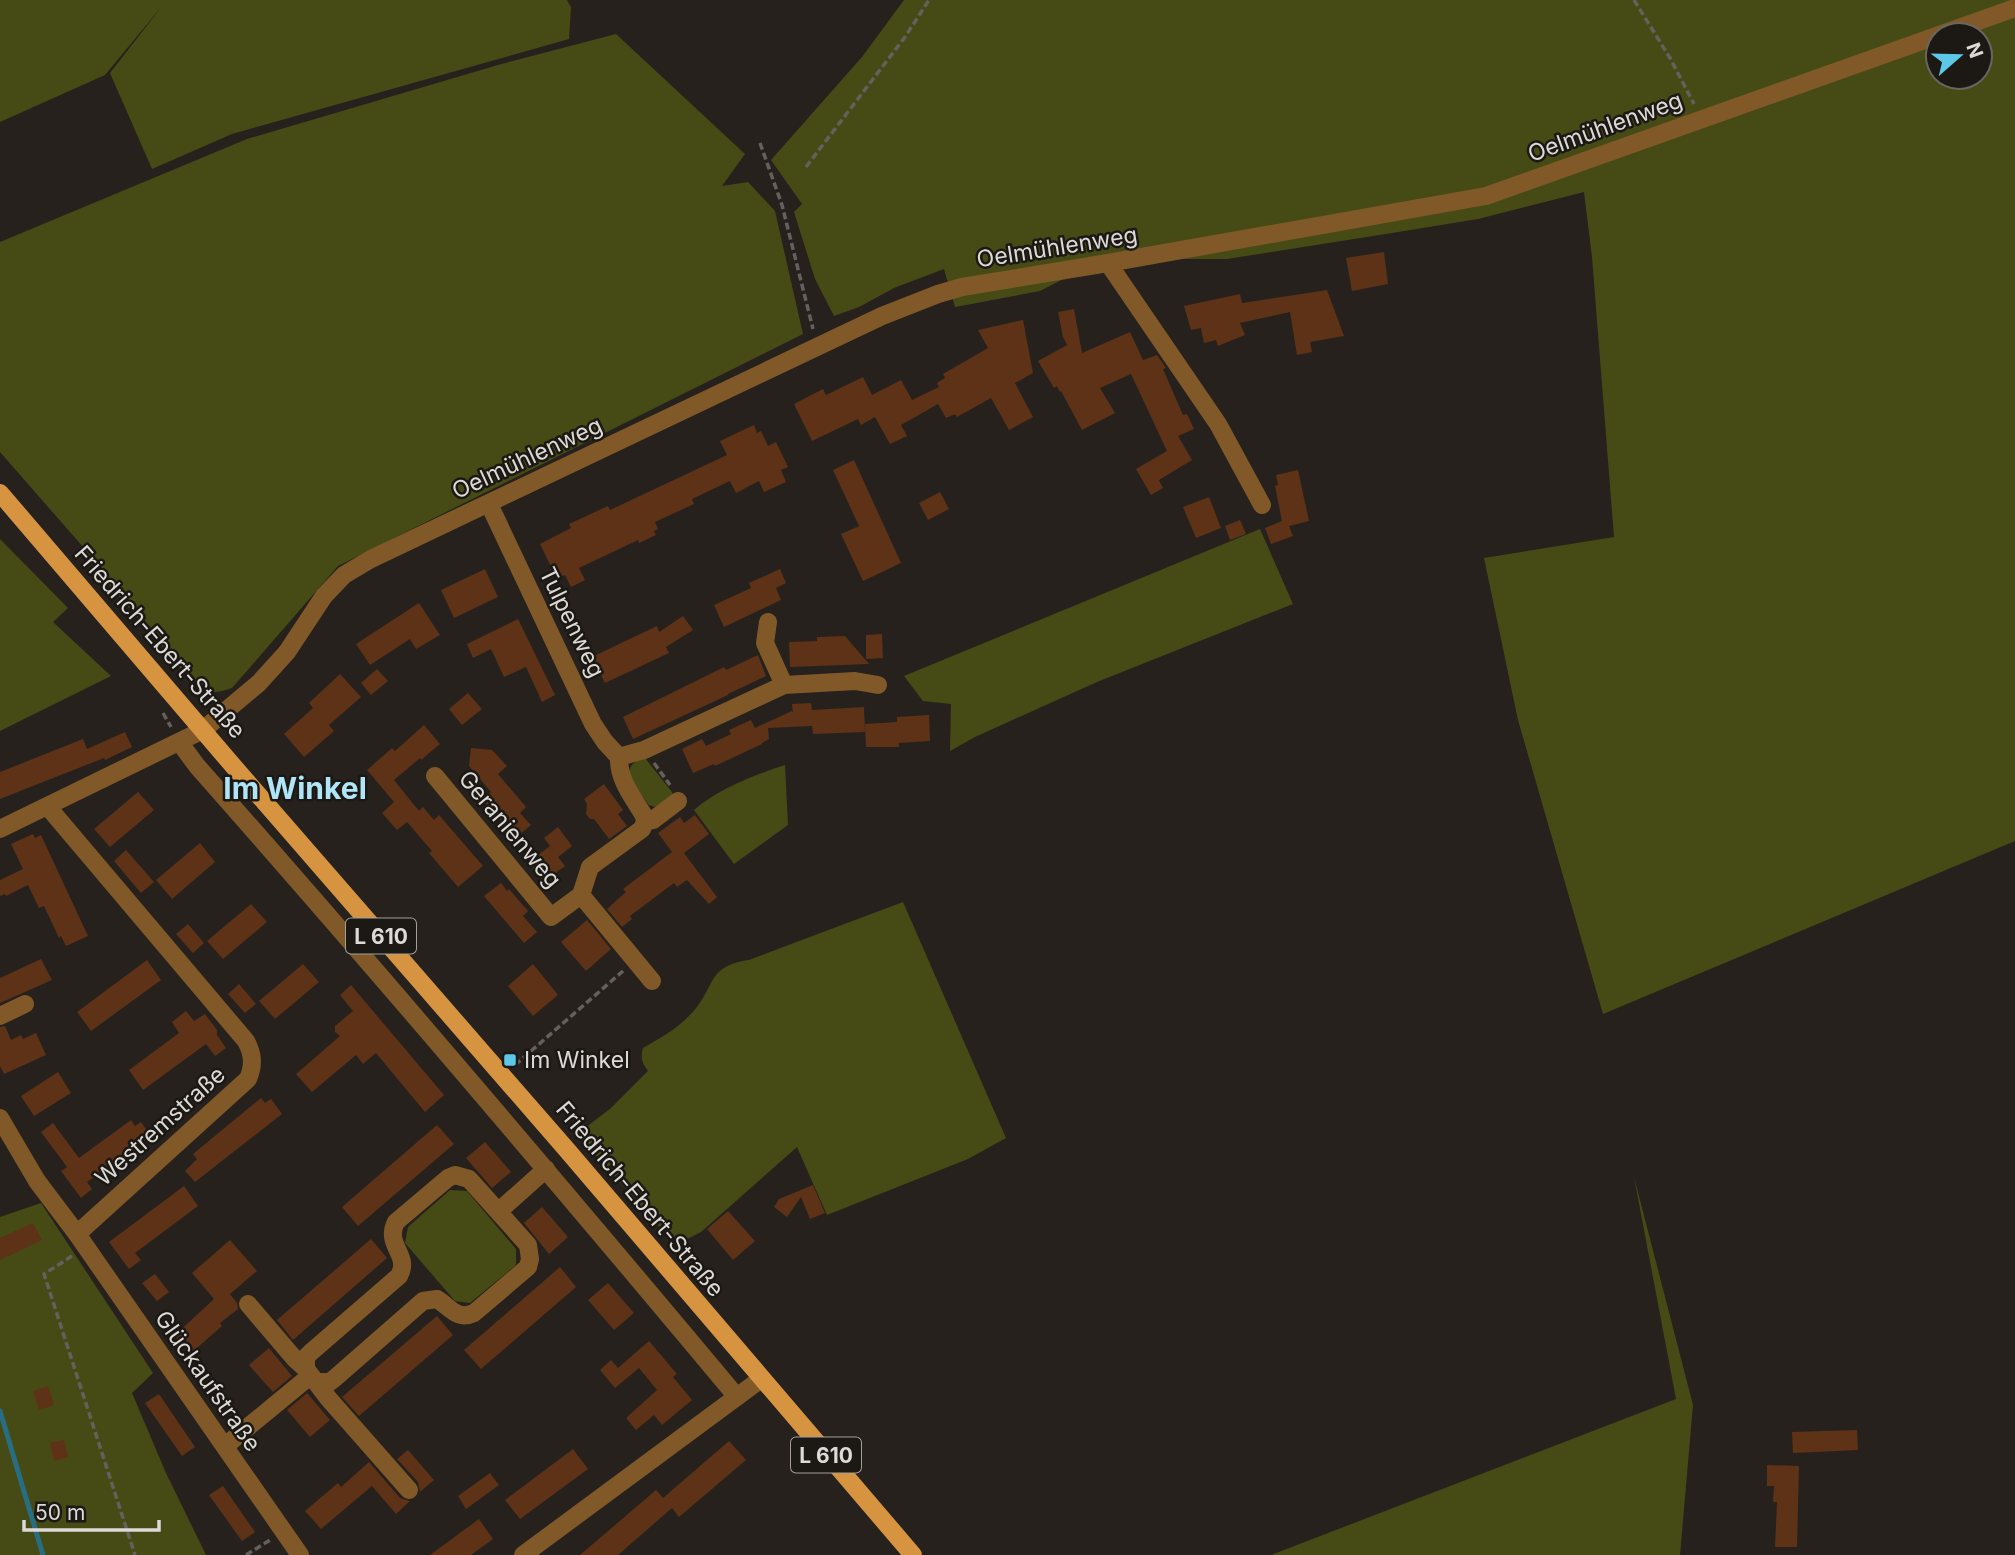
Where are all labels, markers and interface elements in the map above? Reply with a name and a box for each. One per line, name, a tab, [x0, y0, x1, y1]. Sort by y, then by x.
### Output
north arrow	[1924, 21, 1994, 91]
text: N	[1961, 40, 1988, 61]
street label: Oelmühlenweg	[1524, 86, 1686, 168]
street label: Oelmühlenweg	[975, 220, 1139, 274]
street label: Oelmühlenweg	[447, 411, 607, 505]
street label: Friedrich-Ebert-Straße	[69, 540, 251, 744]
street label: Tulpenweg	[533, 562, 611, 682]
street label: Geranienweg	[453, 765, 567, 893]
district label: Im Winkel	[223, 770, 367, 806]
road number: L 610	[346, 918, 416, 954]
place label: Im Winkel	[524, 1046, 630, 1074]
marker: Im Winkel	[502, 1052, 518, 1068]
street label: Westremstraße	[89, 1060, 231, 1192]
street label: Friedrich-Ebert-Straße	[550, 1096, 730, 1302]
street label: Glückaufstraße	[149, 1305, 267, 1457]
road number: L 610	[791, 1438, 861, 1472]
scale bar	[24, 1488, 159, 1532]
text: 50 m	[35, 1500, 85, 1525]

